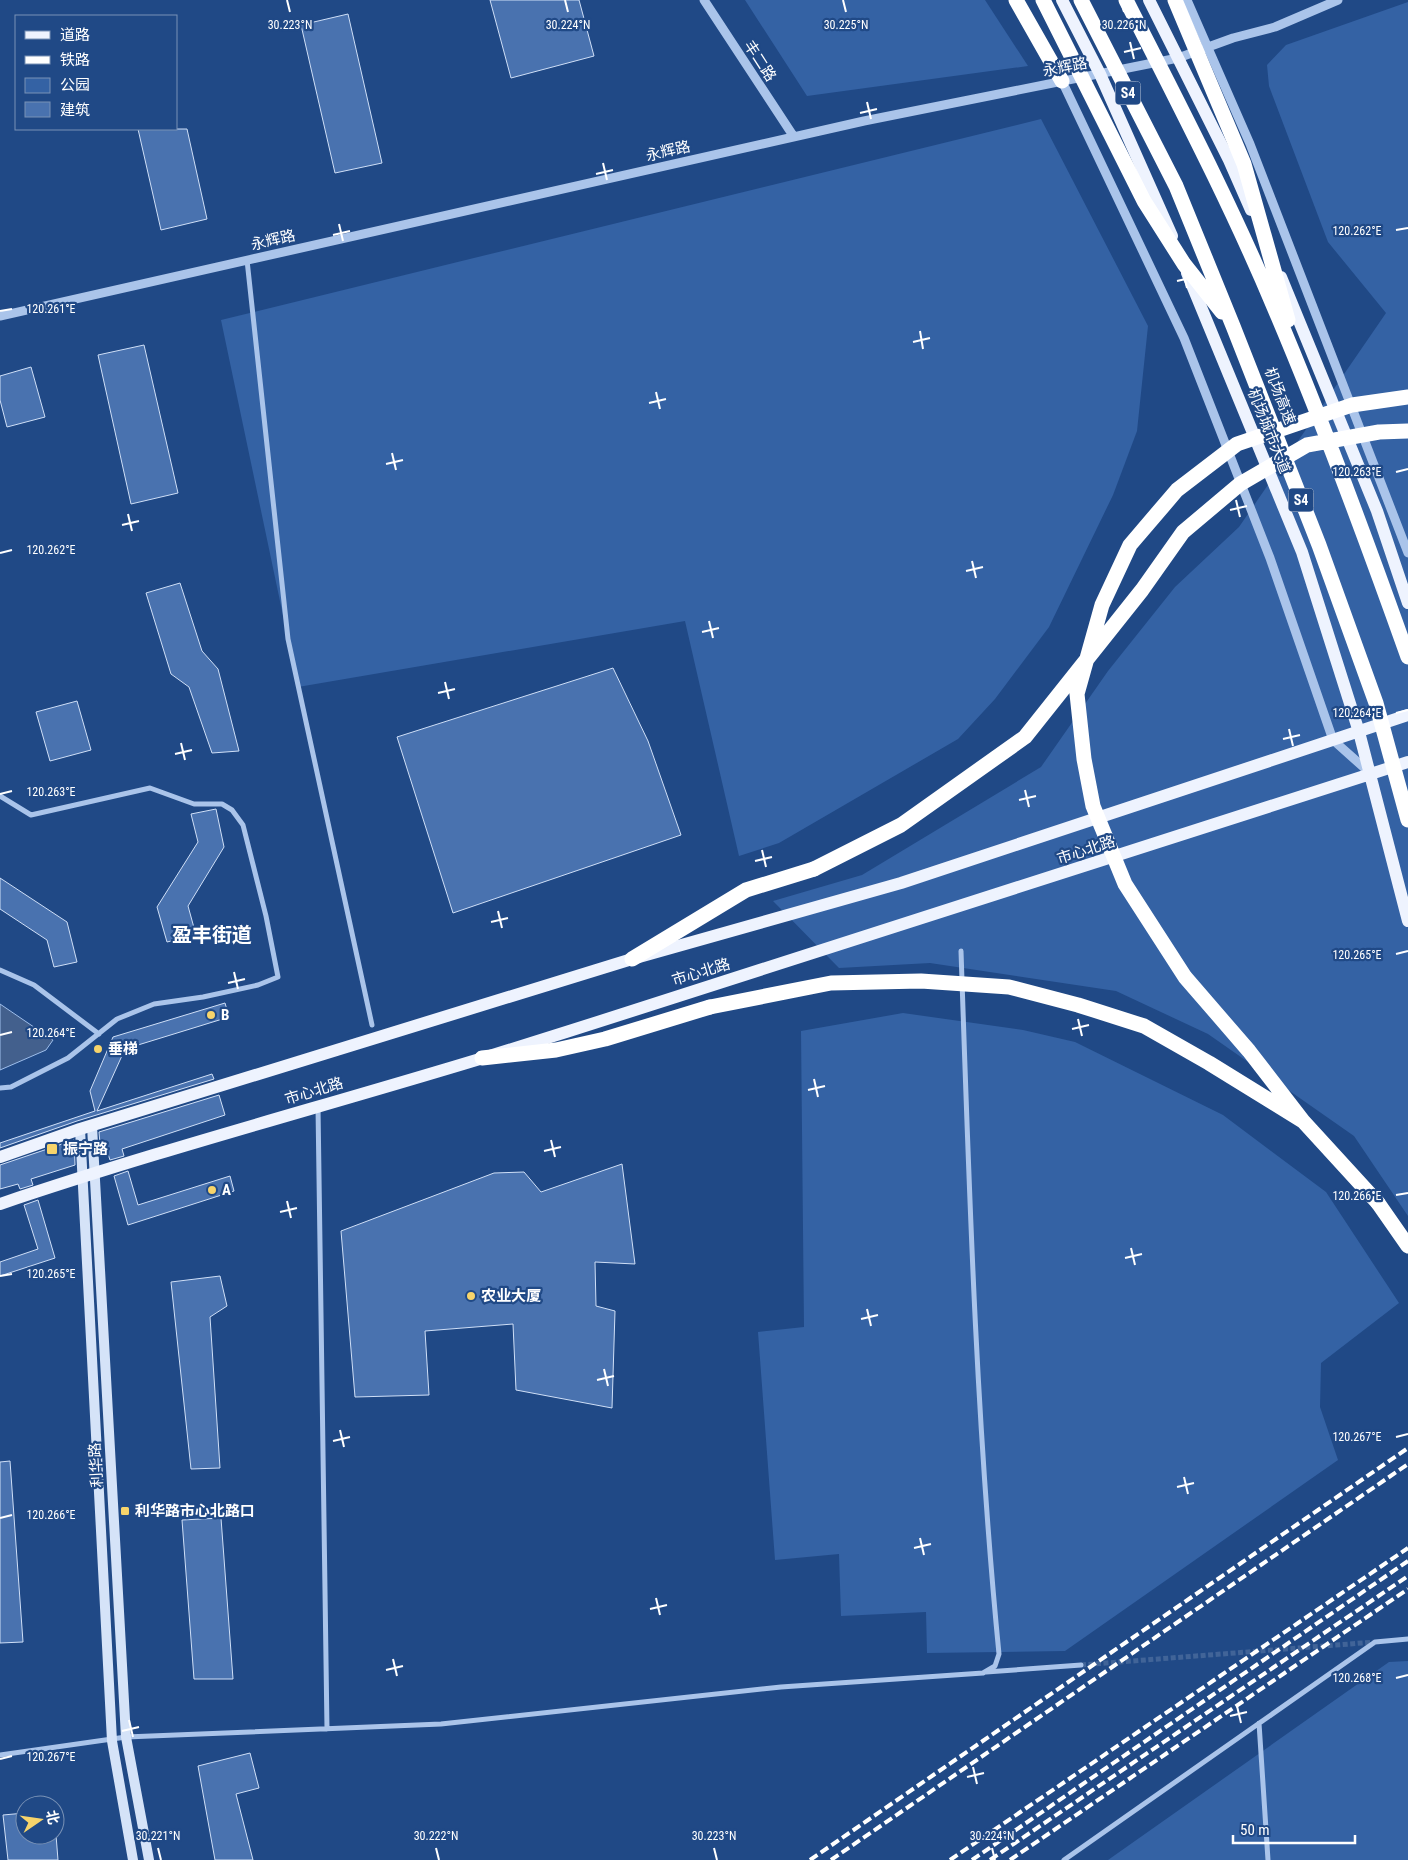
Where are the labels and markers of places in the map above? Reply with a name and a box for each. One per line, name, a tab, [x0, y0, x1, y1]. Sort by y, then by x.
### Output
place label: B	[221, 1006, 229, 1024]
marker: B	[205, 1009, 217, 1021]
place label: 垂梯	[108, 1040, 138, 1058]
marker: 垂梯	[92, 1043, 104, 1055]
place label: 振宁路	[63, 1140, 108, 1158]
marker: 振宁路	[45, 1142, 59, 1156]
place label: A	[222, 1181, 231, 1199]
marker: A	[206, 1184, 218, 1196]
place label: 农业大厦	[481, 1287, 541, 1305]
marker: 农业大厦	[465, 1290, 477, 1302]
place label: 利华路市心北路口	[135, 1502, 255, 1520]
marker: 利华路市心北路口	[119, 1505, 131, 1517]

